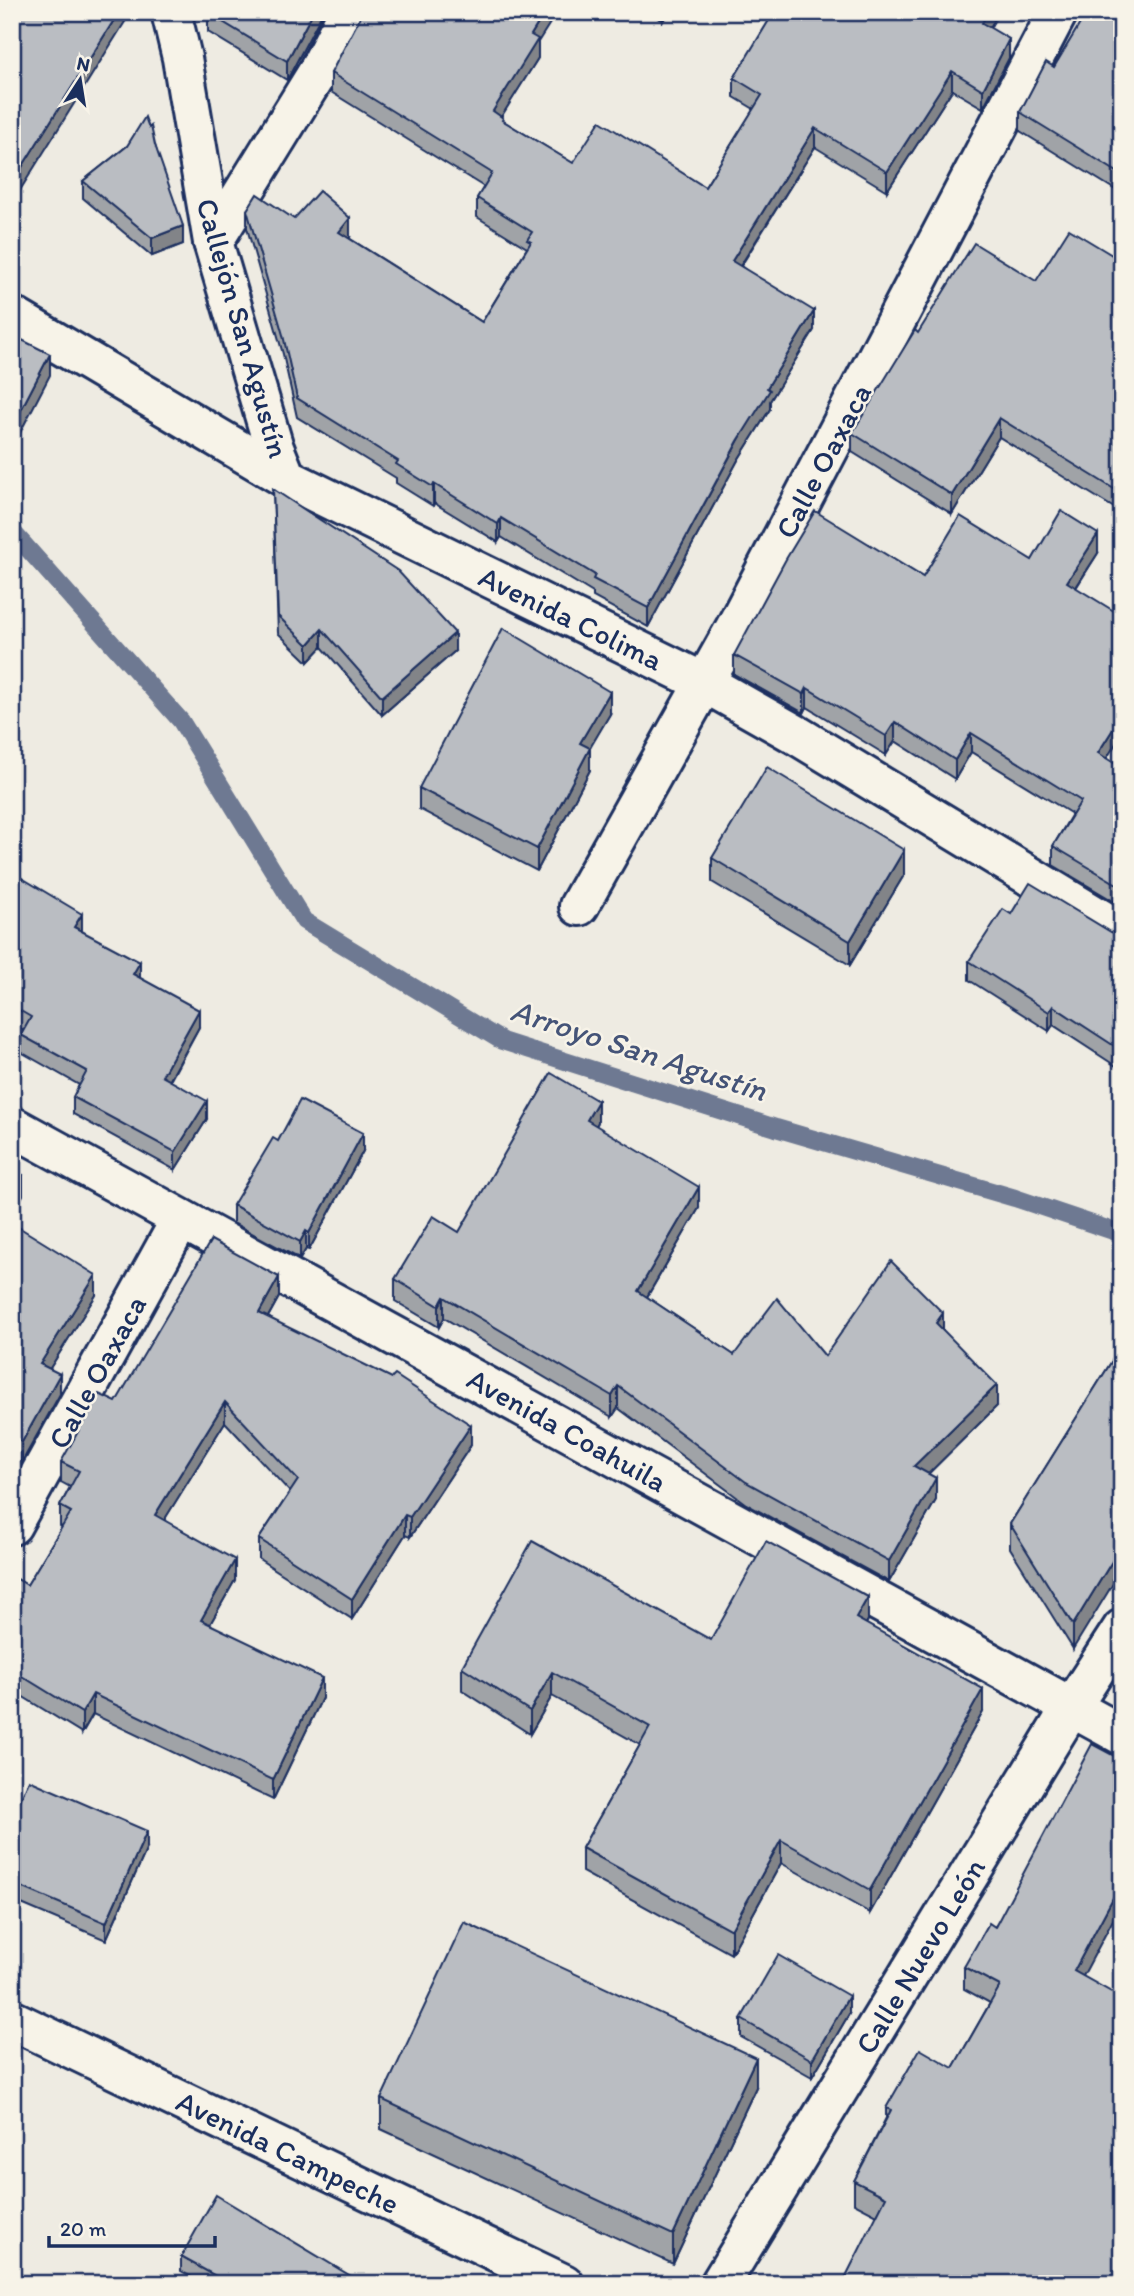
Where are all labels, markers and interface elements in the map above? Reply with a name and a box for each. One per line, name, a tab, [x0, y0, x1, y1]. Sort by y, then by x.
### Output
north arrow	[46, 46, 116, 116]
text: N	[75, 51, 92, 76]
street label: Callejón San Agustín	[188, 194, 298, 462]
street label: Calle Oaxaca	[767, 377, 879, 545]
street label: Avenida Colima	[473, 558, 669, 679]
water label: Arroyo San Agustín	[507, 991, 772, 1109]
street label: Calle Oaxaca	[40, 1289, 154, 1455]
street label: Avenida Coahuila	[461, 1360, 673, 1500]
street label: Calle Nuevo León	[847, 1851, 993, 2061]
street label: Avenida Campeche	[171, 2082, 405, 2222]
scale bar	[49, 2205, 215, 2249]
text: 20 m	[60, 2216, 107, 2241]

